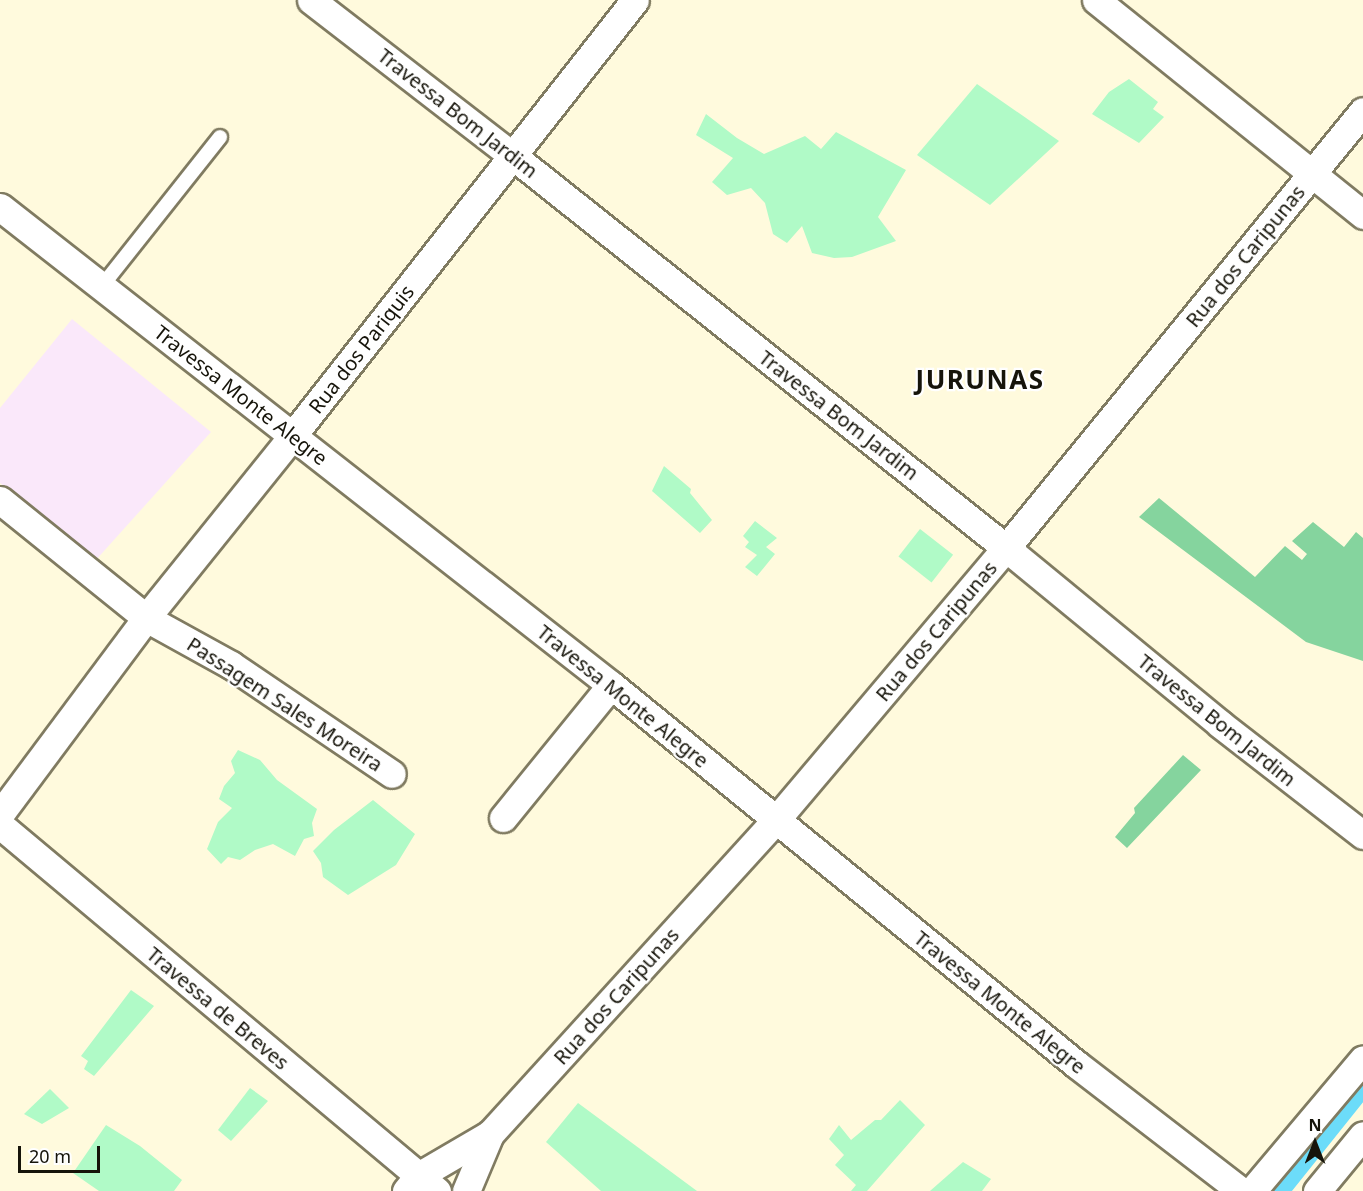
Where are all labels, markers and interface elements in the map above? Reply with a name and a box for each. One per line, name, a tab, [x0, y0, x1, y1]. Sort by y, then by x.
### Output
street label: Travessa Bom Jardim	[373, 43, 543, 183]
street label: Rua dos Caripunas	[1180, 180, 1310, 332]
street label: Rua dos Pariquis	[303, 280, 419, 418]
street label: Travessa Monte Alegre	[150, 320, 332, 470]
street label: Travessa Bom Jardim	[754, 345, 924, 485]
district label: JURUNAS	[916, 364, 1044, 396]
street label: Rua dos Caripunas	[870, 556, 1002, 706]
street label: Travessa Monte Alegre	[533, 620, 713, 772]
street label: Passagem Sales Moreira	[183, 632, 387, 776]
street label: Travessa Bom Jardim	[1133, 649, 1301, 791]
street label: Rua dos Caripunas	[548, 923, 684, 1069]
street label: Travessa Monte Alegre	[910, 926, 1090, 1078]
street label: Travessa de Breves	[142, 942, 294, 1074]
north arrow	[1285, 1113, 1345, 1173]
text: N	[1308, 1114, 1322, 1136]
scale bar	[21, 1134, 104, 1172]
text: 20 m	[29, 1144, 71, 1168]

